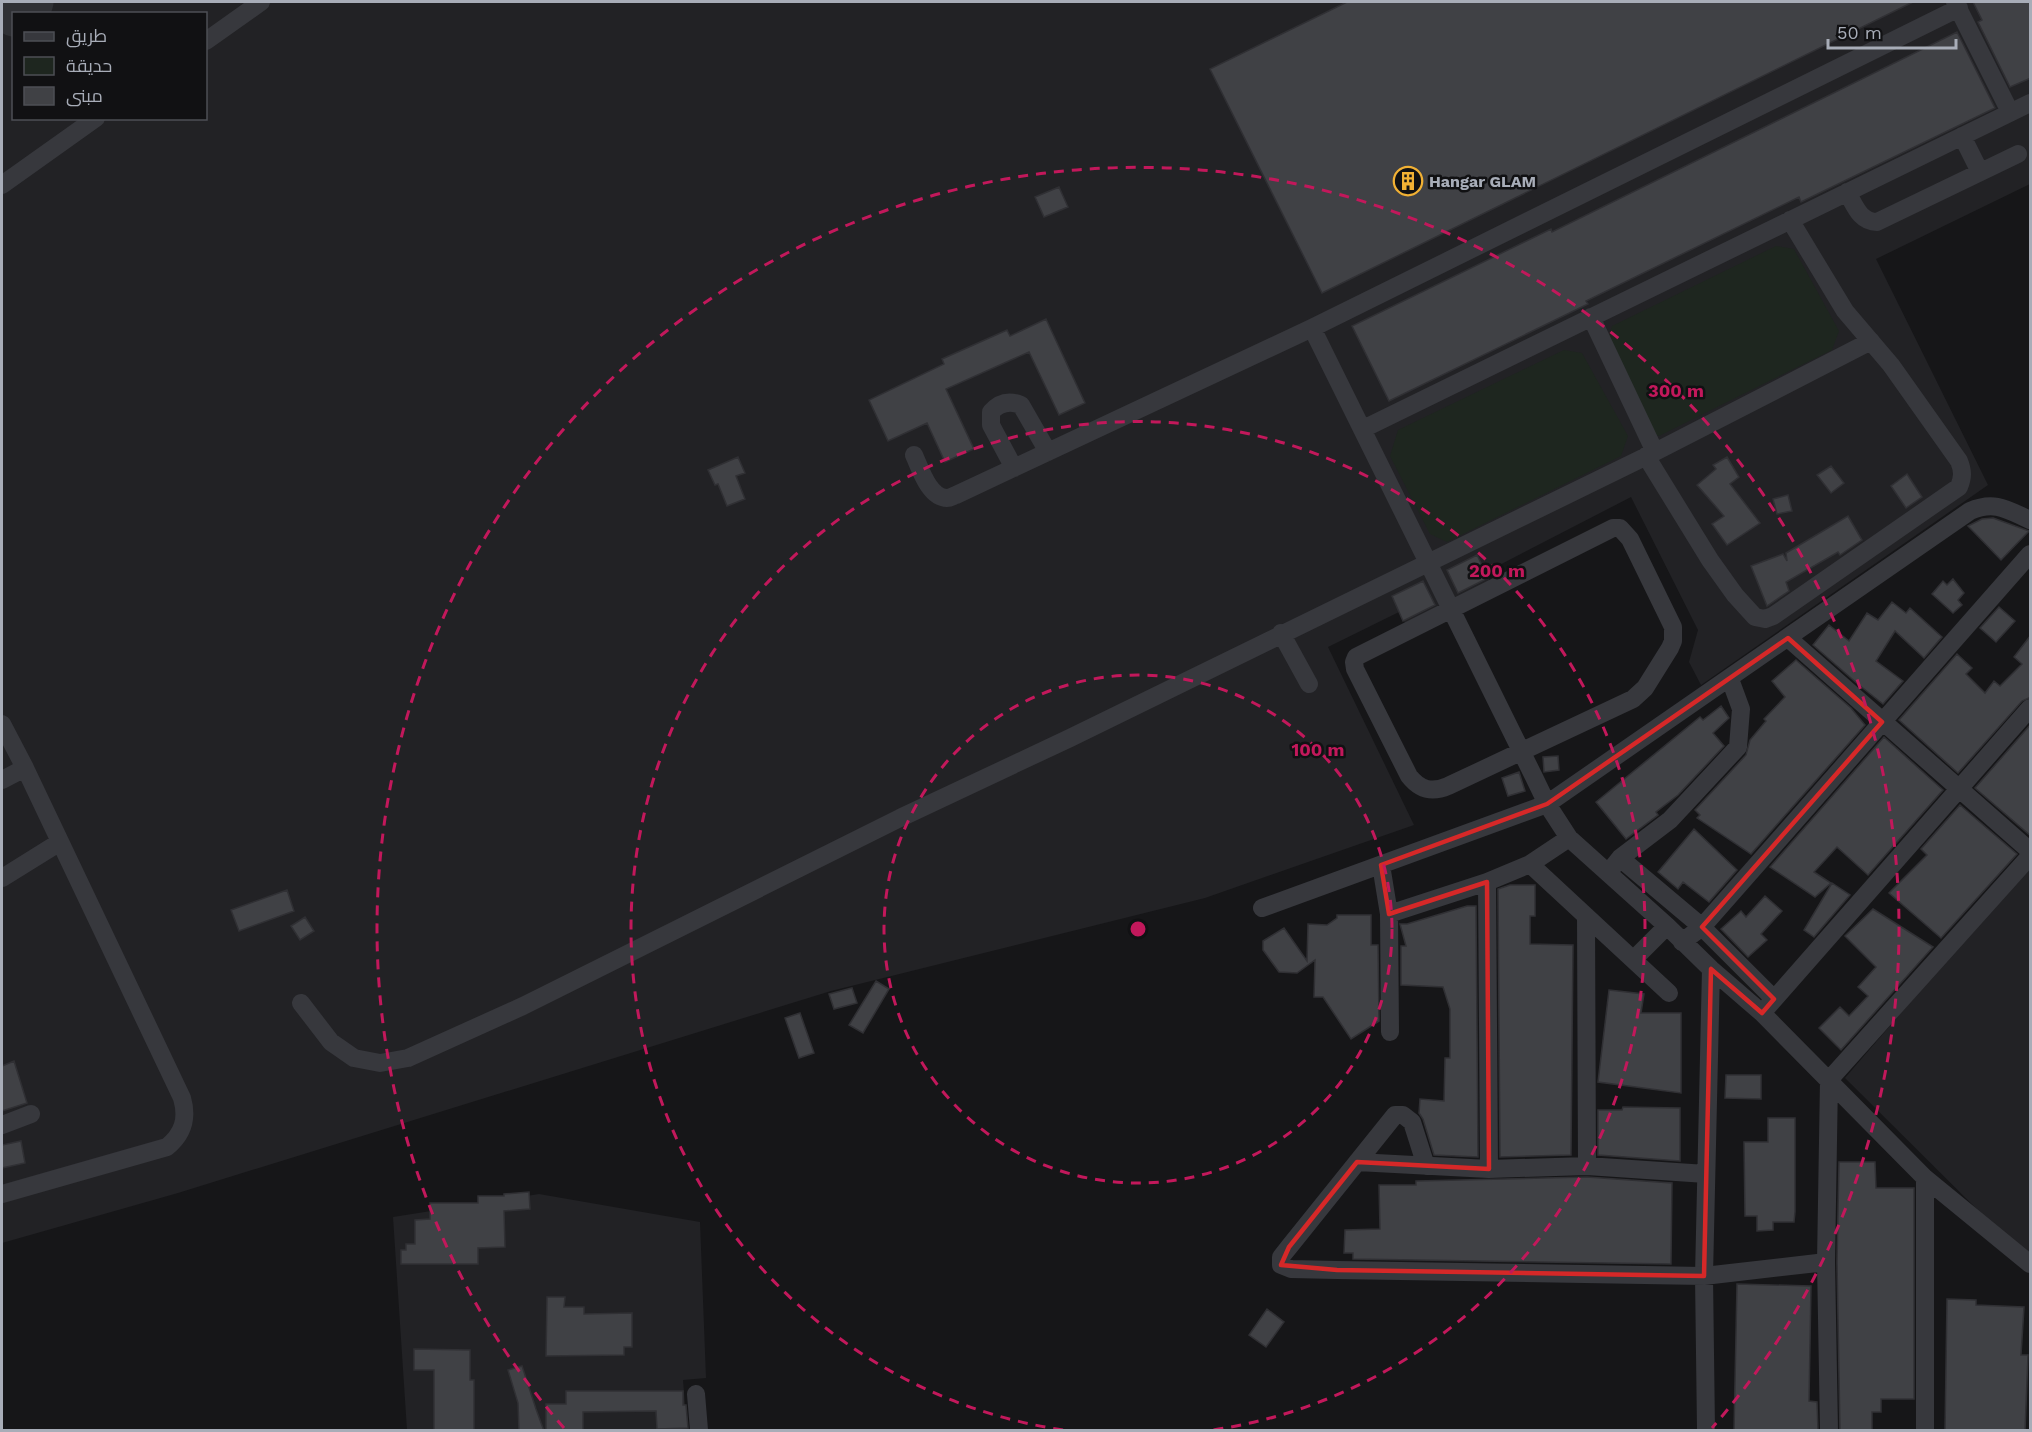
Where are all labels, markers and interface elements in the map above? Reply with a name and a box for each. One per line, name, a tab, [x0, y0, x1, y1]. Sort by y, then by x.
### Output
legend	[12, 12, 207, 120]
scale bar	[1828, 12, 1956, 50]
text: 50 m	[1837, 22, 1882, 43]
text: طريق	[66, 25, 107, 48]
text: حديقة	[66, 55, 112, 76]
text: مبنى	[66, 85, 103, 107]
building icon: Hangar GLAM	[1392, 165, 1424, 197]
place label: Hangar GLAM	[1429, 172, 1536, 191]
text: 300 m	[1648, 380, 1704, 401]
text: 200 m	[1469, 560, 1525, 581]
text: 100 m	[1291, 739, 1345, 760]
centre of rings	[1128, 919, 1148, 939]

